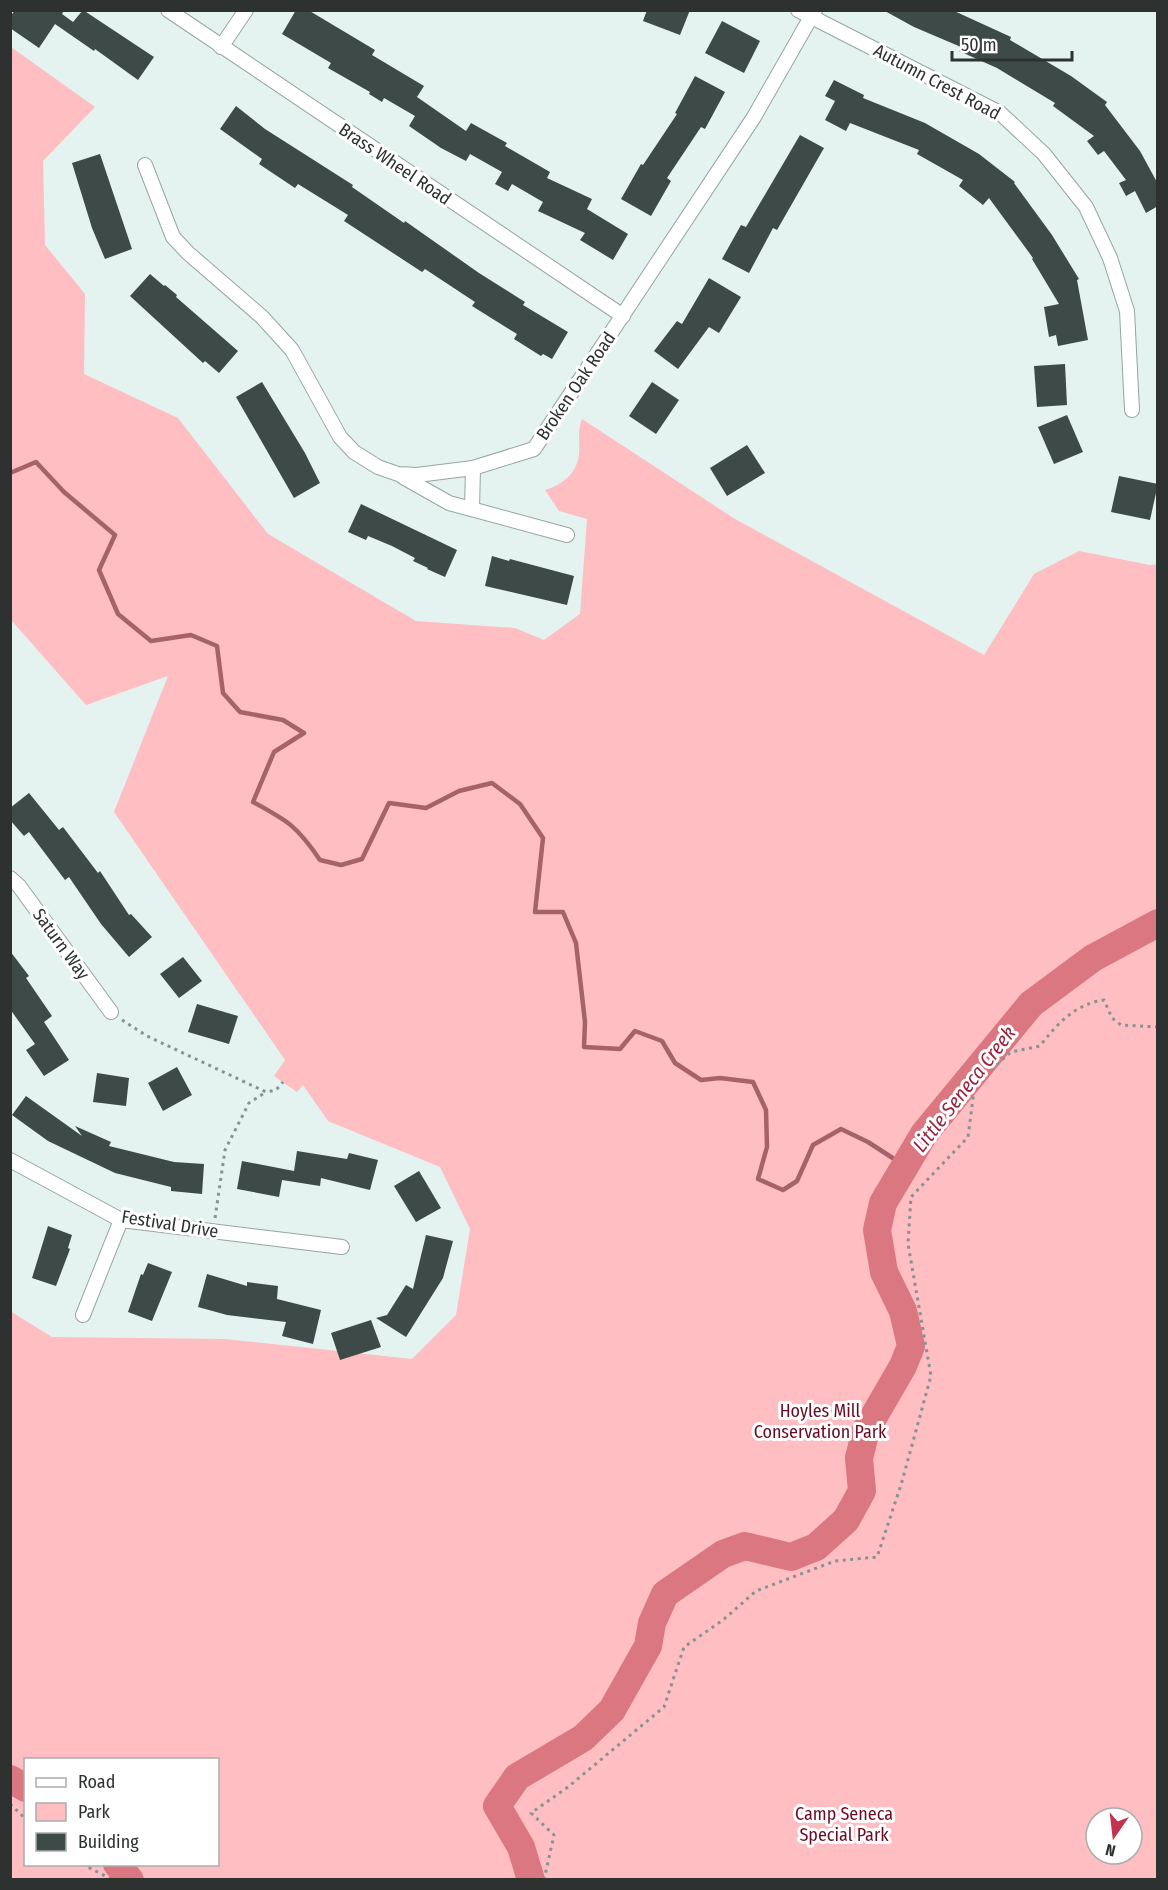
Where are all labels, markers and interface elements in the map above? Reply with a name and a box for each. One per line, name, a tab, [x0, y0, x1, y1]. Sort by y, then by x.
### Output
scale bar	[952, 24, 1072, 62]
text: 50 m	[961, 34, 997, 56]
street label: Autumn Crest Road	[870, 39, 1004, 125]
street label: Brass Wheel Road	[335, 118, 455, 210]
street label: Broken Oak Road	[532, 328, 620, 444]
street label: Saturn Way	[28, 904, 94, 984]
water label: Little Seneca Creek	[907, 1021, 1021, 1157]
street label: Festival Drive	[120, 1205, 220, 1243]
park label: Hoyles Mill Conservation Park	[754, 1400, 887, 1443]
legend	[24, 1758, 219, 1866]
text: Road	[78, 1771, 115, 1793]
text: Park	[78, 1801, 111, 1823]
park label: Camp Seneca Special Park	[795, 1803, 893, 1846]
north arrow	[1084, 1806, 1144, 1866]
text: Building	[78, 1831, 139, 1853]
text: N	[1104, 1840, 1117, 1860]

